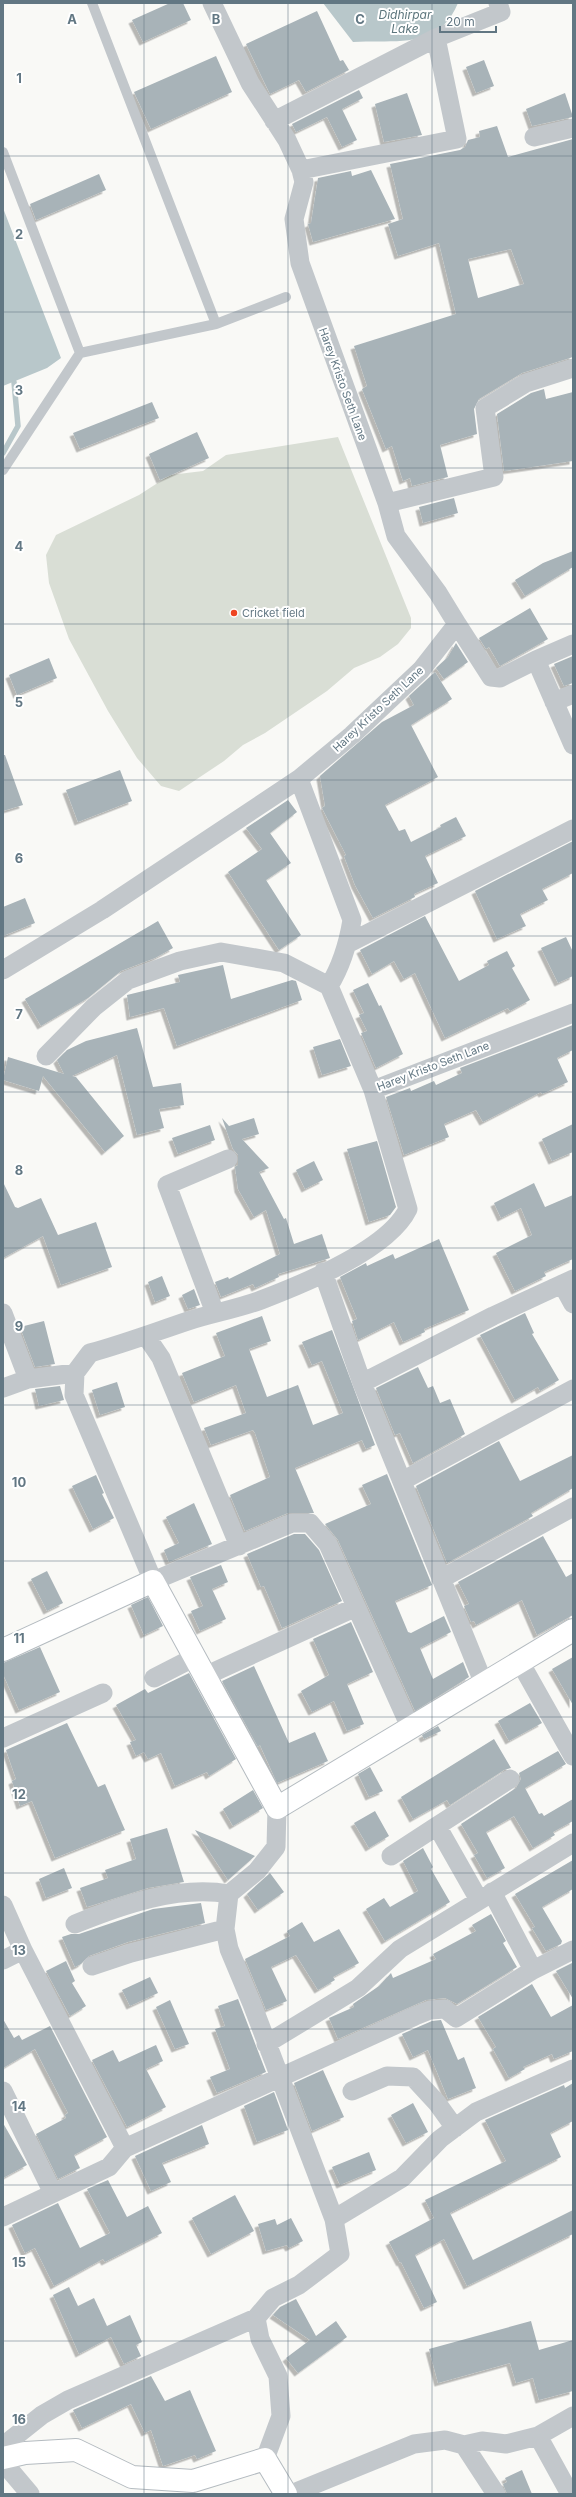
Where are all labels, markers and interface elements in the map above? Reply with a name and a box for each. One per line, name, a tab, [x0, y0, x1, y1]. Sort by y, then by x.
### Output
water label: Didhirpar Lake	[379, 7, 432, 36]
scale bar	[440, 8, 496, 34]
text: A	[67, 11, 77, 27]
text: B	[212, 11, 221, 27]
text: C	[355, 11, 365, 27]
text: 20 m	[446, 14, 475, 29]
text: 1	[16, 70, 22, 86]
text: 2	[15, 226, 23, 242]
street label: Harey Kristo Seth Lane	[316, 326, 370, 442]
text: 3	[15, 382, 23, 398]
text: 4	[15, 538, 24, 554]
place label: Cricket field	[242, 606, 305, 620]
marker: Cricket field	[229, 608, 239, 618]
street label: Harey Kristo Seth Lane	[330, 663, 426, 755]
text: 5	[15, 694, 23, 710]
text: 6	[15, 850, 23, 866]
text: 7	[15, 1006, 23, 1022]
street label: Harey Kristo Seth Lane	[375, 1038, 491, 1094]
text: 8	[15, 1162, 23, 1178]
text: 9	[15, 1318, 23, 1334]
text: 10	[12, 1474, 26, 1490]
text: 11	[13, 1630, 25, 1646]
text: 12	[12, 1786, 26, 1802]
text: 13	[12, 1942, 26, 1958]
text: 14	[12, 2098, 26, 2114]
text: 15	[12, 2254, 26, 2270]
text: 16	[12, 2411, 26, 2427]

